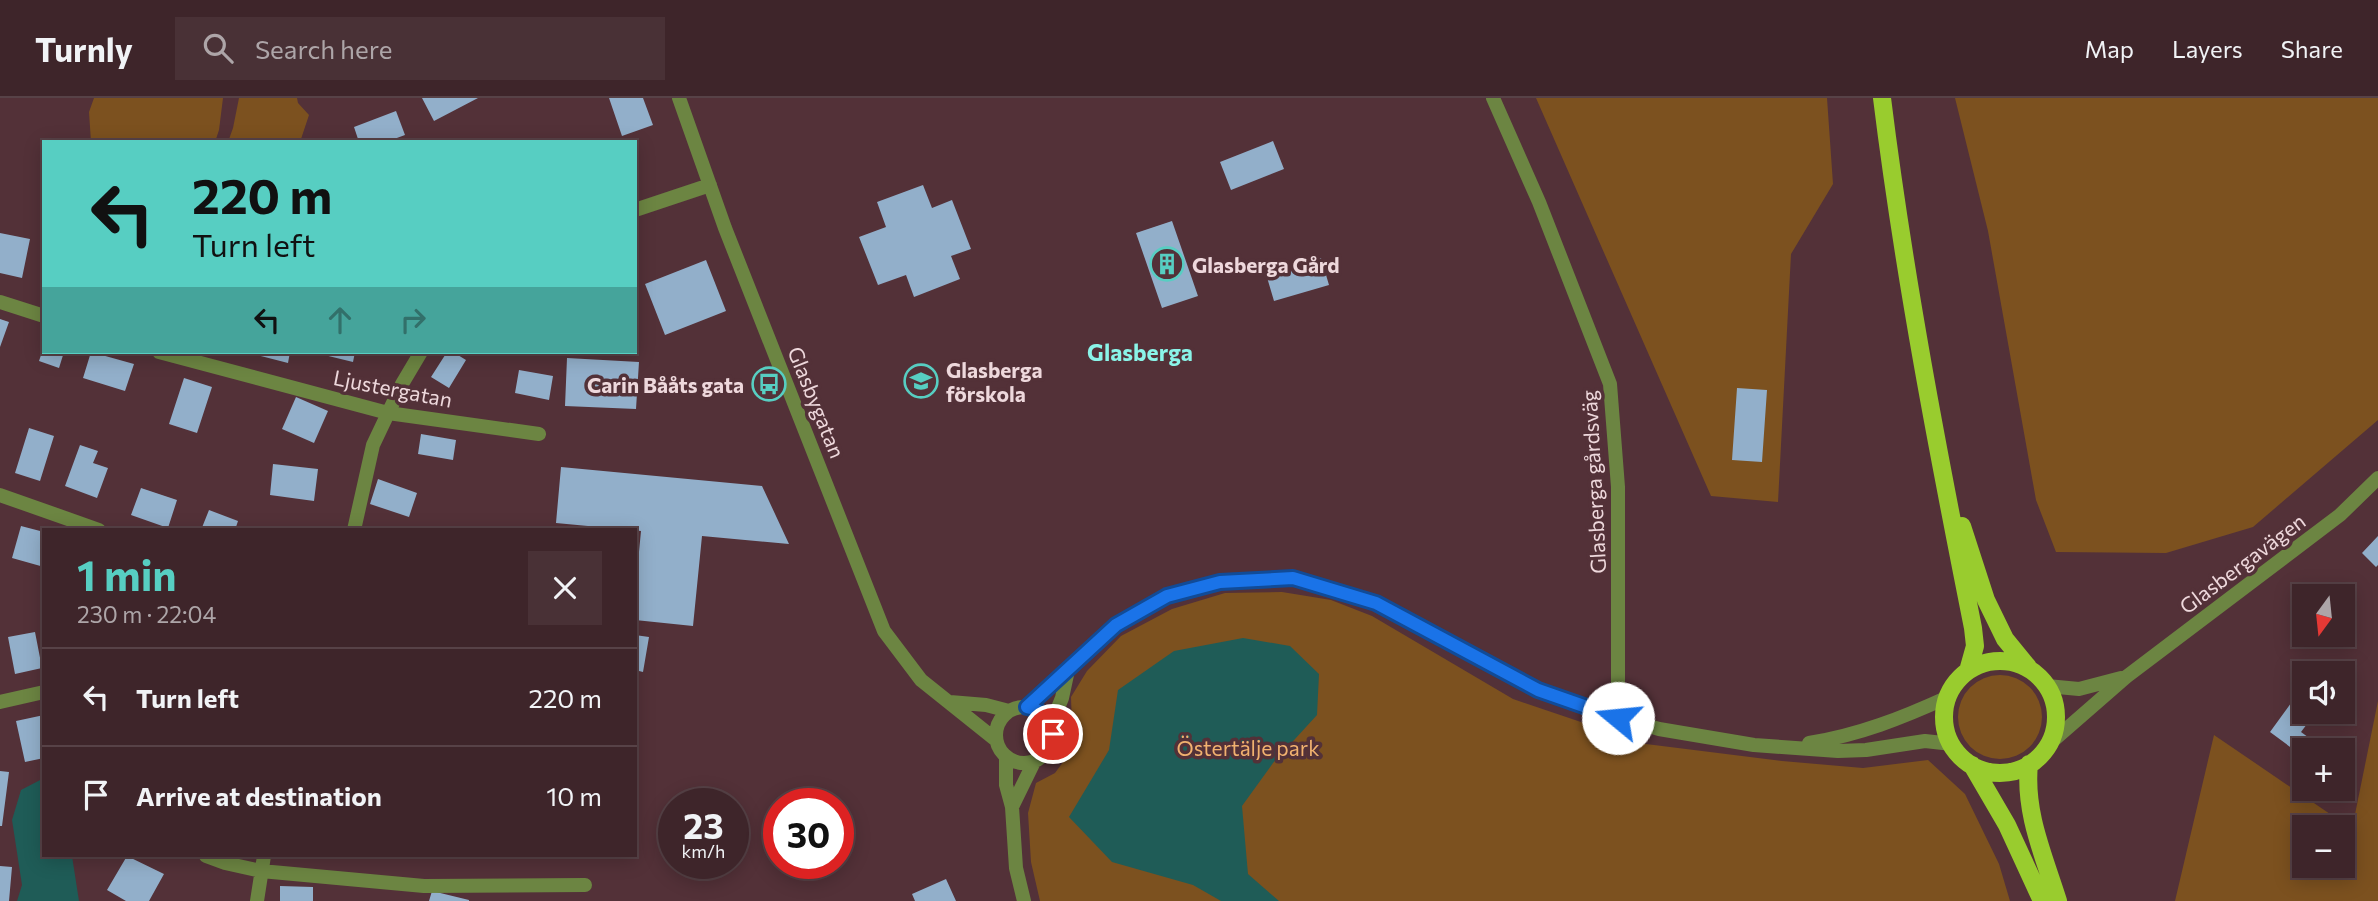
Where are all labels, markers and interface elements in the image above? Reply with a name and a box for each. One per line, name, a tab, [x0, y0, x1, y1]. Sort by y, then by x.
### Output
search box	[175, 17, 665, 80]
text: Turnly	[35, 28, 133, 69]
icon: search	[199, 29, 237, 67]
text: Search here	[255, 33, 392, 64]
text: Map	[2085, 34, 2134, 63]
text: Layers	[2172, 34, 2243, 63]
text: Share	[2281, 34, 2343, 63]
text: 220 m	[192, 164, 332, 224]
icon: left	[77, 168, 168, 259]
text: Turn left	[192, 224, 316, 264]
building icon: Glasberga Gård	[1148, 245, 1186, 283]
place label: Glasberga Gård	[1192, 252, 1340, 277]
icon: left	[248, 301, 286, 339]
icon: ahead	[321, 301, 359, 339]
icon: right	[394, 301, 432, 339]
district label: Glasberga	[1087, 338, 1193, 366]
street label: Glasbygatan	[783, 343, 851, 461]
place label: Glasberga förskola	[946, 357, 1043, 406]
school or university icon: Glasberga förskola	[902, 362, 940, 400]
street label: Ljustergatan	[332, 364, 454, 412]
bus stop icon: Carin Bååts gata	[750, 365, 788, 403]
place label: Carin Bååts gata	[587, 372, 744, 397]
street label: Glasberga gårdsväg	[1576, 390, 1610, 574]
street label: Glasbergavägen	[2174, 508, 2310, 618]
text: 1 min	[77, 548, 177, 600]
button: close	[528, 551, 602, 625]
north arrow	[2292, 584, 2356, 648]
map controls	[2292, 584, 2355, 878]
text: 230 m · 22:04	[77, 600, 216, 628]
button: sound	[2292, 661, 2355, 724]
icon: left	[77, 678, 115, 716]
position arrow	[1581, 681, 1655, 755]
text: Turn left	[136, 682, 239, 713]
text: 220 m	[529, 682, 602, 713]
pin	[1023, 704, 1083, 764]
icon: arrive	[1034, 715, 1072, 753]
park label: Östertälje park	[1176, 735, 1320, 760]
button: +	[2292, 738, 2355, 801]
icon: arrive	[77, 776, 115, 814]
text: Arrive at destination	[136, 780, 382, 811]
text: 10 m	[546, 780, 602, 811]
speed limit sign: 30	[763, 788, 854, 879]
text: 23	[683, 803, 724, 846]
button: −	[2292, 815, 2355, 878]
text: km/h	[682, 840, 725, 862]

